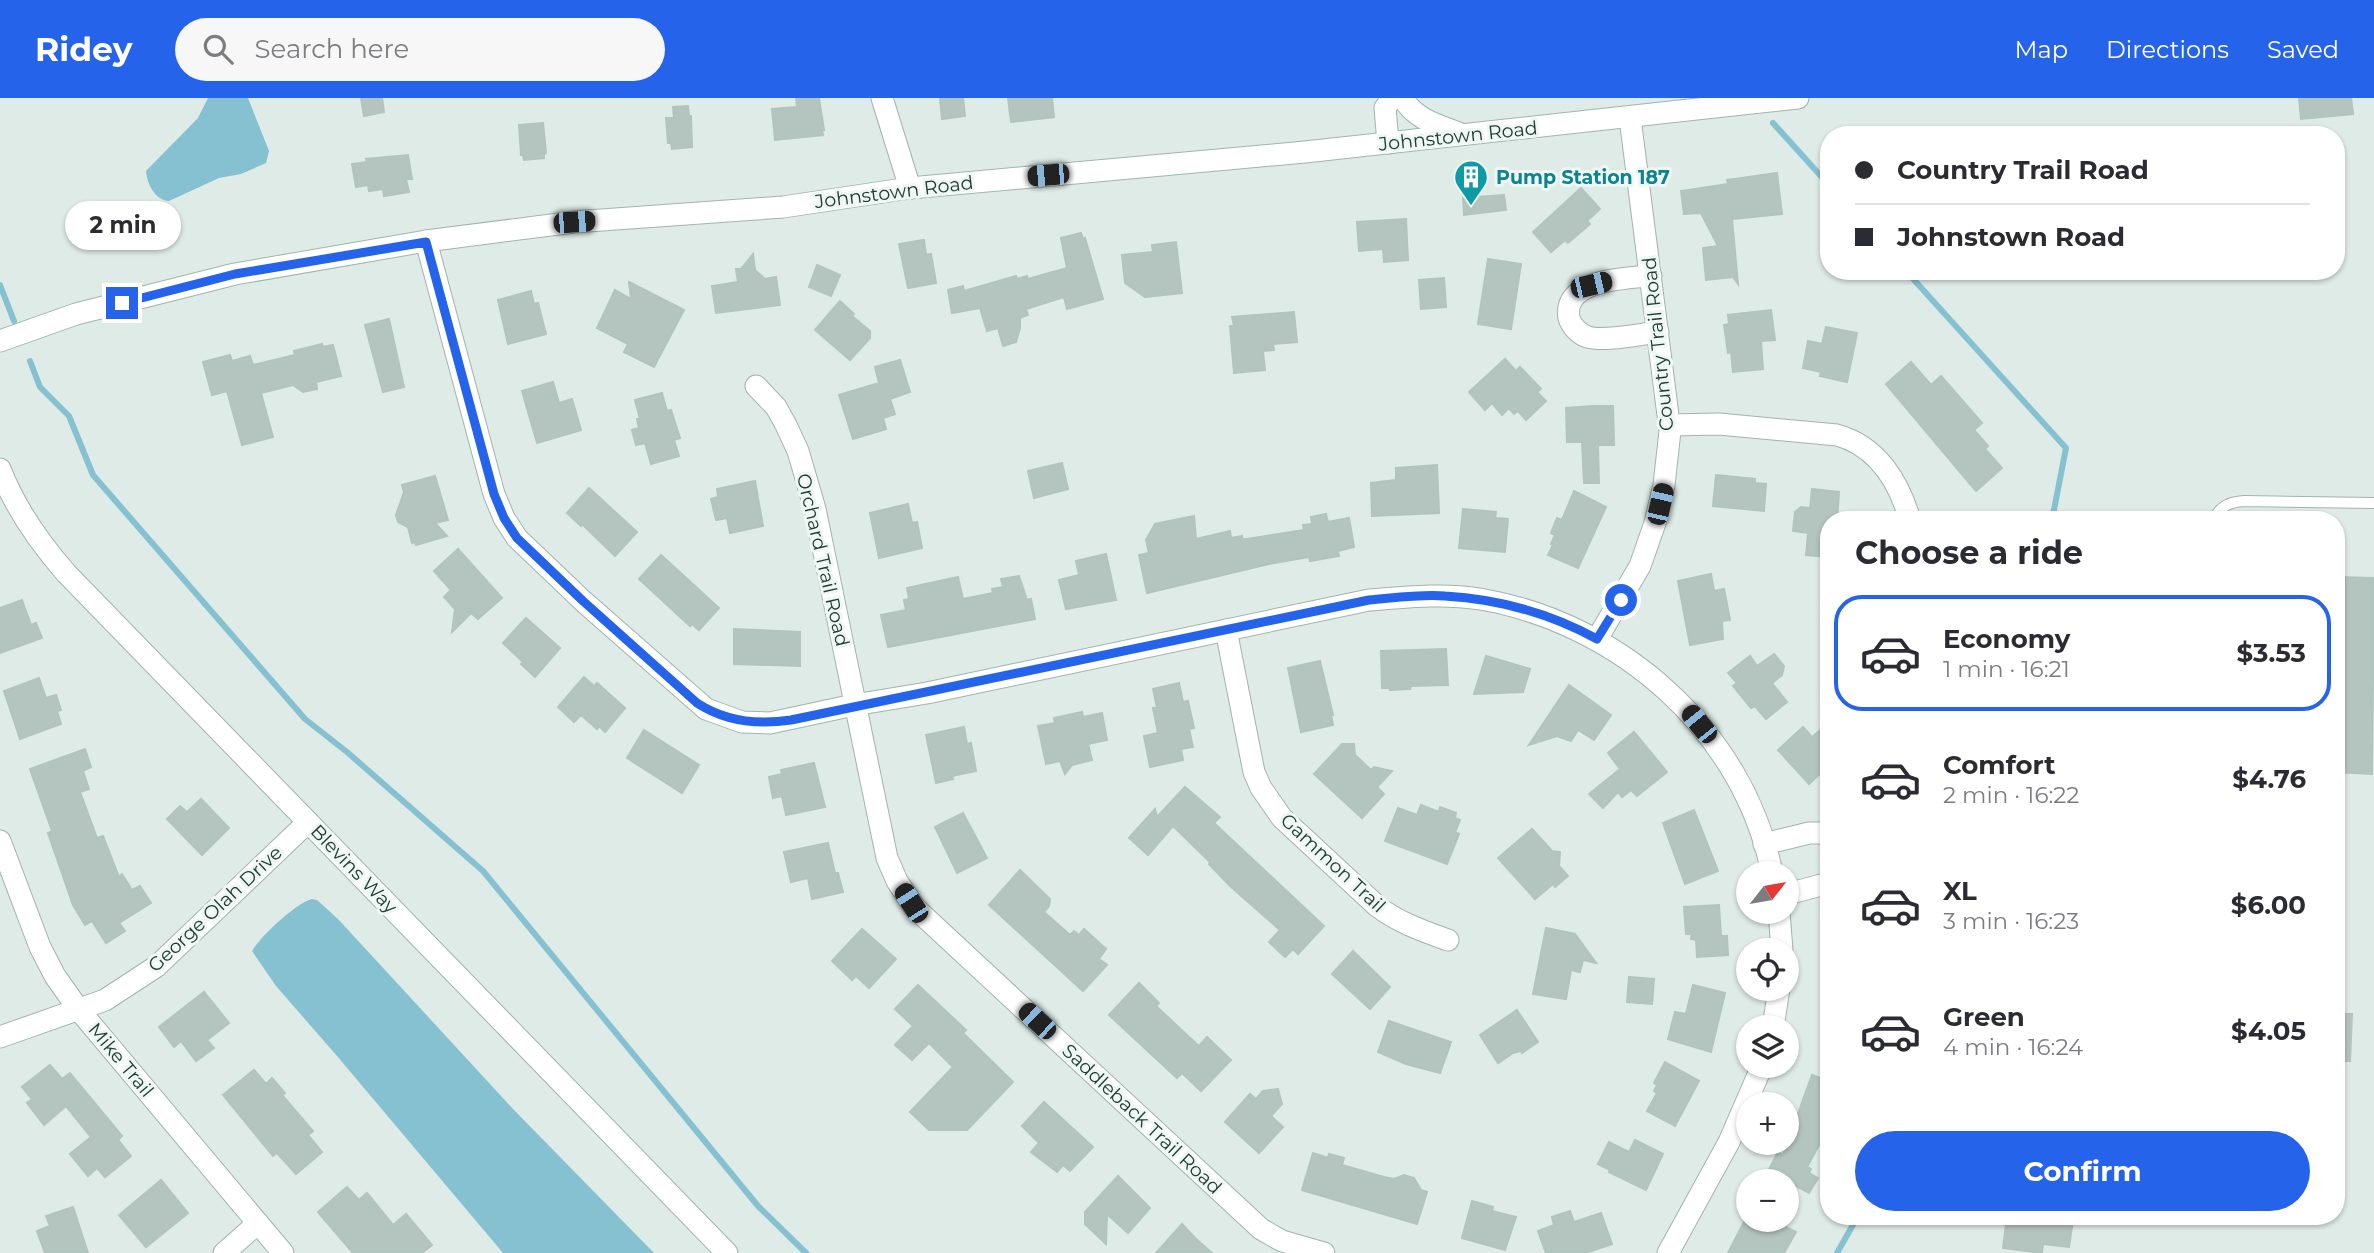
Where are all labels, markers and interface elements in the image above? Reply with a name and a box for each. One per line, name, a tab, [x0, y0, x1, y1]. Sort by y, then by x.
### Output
search box	[175, 18, 665, 81]
text: Ridey	[35, 29, 133, 69]
icon: search	[199, 30, 237, 68]
text: Search here	[255, 33, 409, 65]
text: Map	[2015, 35, 2068, 64]
text: Directions	[2106, 35, 2229, 64]
text: Saved	[2267, 35, 2339, 64]
street label: Johnstown Road	[1376, 116, 1539, 156]
text: Country Trail Road	[1897, 154, 2149, 186]
building icon: Pump Station 187	[1452, 158, 1490, 207]
car	[1027, 163, 1070, 187]
place label: Pump Station 187	[1496, 166, 1670, 189]
street label: Johnstown Road	[812, 171, 975, 213]
callout: 2 min	[64, 202, 180, 250]
car	[553, 210, 596, 234]
text: 2 min	[89, 211, 157, 239]
text: Johnstown Road	[1897, 221, 2125, 253]
street label: Country Trail Road	[1637, 256, 1679, 432]
car	[1569, 270, 1614, 300]
route end	[106, 287, 138, 319]
street label: Orchard Trail Road	[792, 471, 854, 649]
car	[1646, 481, 1675, 527]
text: Choose a ride	[1855, 533, 2083, 572]
route start	[1605, 584, 1637, 616]
icon: car	[1859, 622, 1922, 685]
text: Economy	[1943, 623, 2070, 655]
text: $3.53	[2237, 637, 2306, 669]
text: 1 min · 16:21	[1943, 655, 2070, 683]
car	[1678, 701, 1721, 747]
icon: car	[1859, 748, 1922, 811]
text: Comfort	[1943, 749, 2055, 781]
text: $4.76	[2232, 763, 2306, 795]
text: 2 min · 16:22	[1943, 781, 2079, 809]
street label: Gammon Trail	[1276, 809, 1390, 917]
street label: Blevins Way	[306, 820, 403, 919]
street label: George Olah Drive	[143, 841, 287, 977]
north arrow	[1736, 861, 1799, 924]
map controls	[1736, 861, 1799, 1232]
icon: car	[1859, 874, 1922, 937]
text: XL	[1943, 875, 1977, 907]
car	[891, 880, 932, 926]
text: $6.00	[2231, 889, 2306, 921]
text: 3 min · 16:23	[1943, 907, 2079, 935]
button: locate	[1736, 938, 1799, 1001]
car	[1015, 999, 1060, 1043]
icon: car	[1859, 1000, 1922, 1063]
text: Green	[1943, 1001, 2025, 1033]
button: layers	[1736, 1015, 1799, 1078]
text: $4.05	[2231, 1015, 2306, 1047]
street label: Mike Trail	[83, 1018, 159, 1102]
text: 4 min · 16:24	[1943, 1033, 2083, 1061]
street label: Saddleback Trail Road	[1057, 1039, 1227, 1199]
button: +	[1736, 1092, 1799, 1155]
button: Confirm	[1855, 1131, 2310, 1211]
button: −	[1736, 1169, 1799, 1232]

